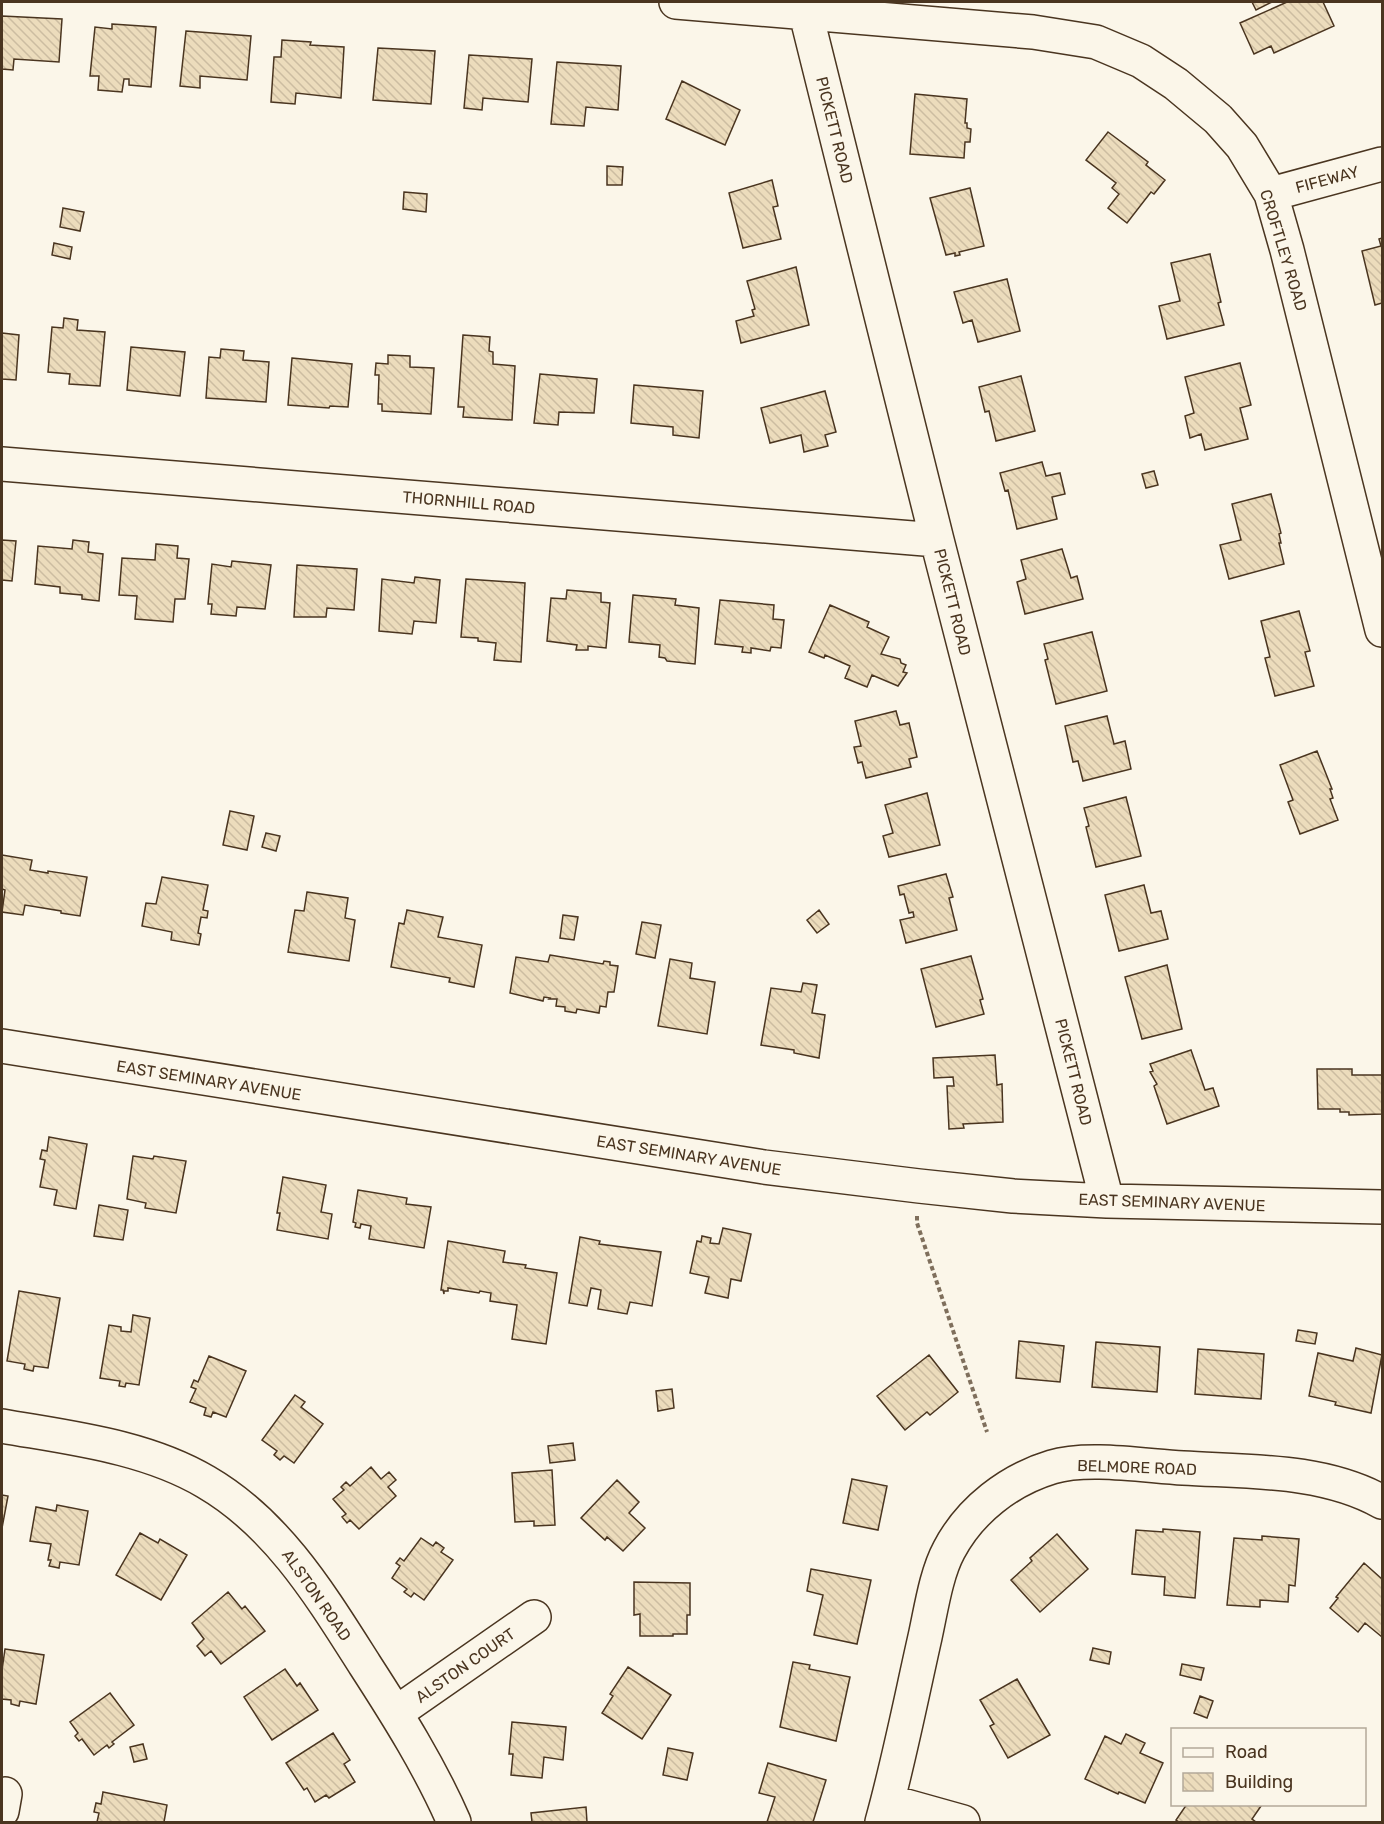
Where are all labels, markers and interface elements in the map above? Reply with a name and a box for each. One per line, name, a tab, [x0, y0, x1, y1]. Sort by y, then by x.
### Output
street label: PICKETT ROAD	[812, 75, 857, 186]
street label: FIFEWAY	[1293, 162, 1361, 197]
street label: CROFTLEY ROAD	[1256, 187, 1311, 313]
street label: THORNHILL ROAD	[402, 487, 536, 518]
street label: PICKETT ROAD	[930, 547, 975, 658]
street label: PICKETT ROAD	[1051, 1017, 1096, 1128]
street label: EAST SEMINARY AVENUE	[115, 1056, 303, 1105]
street label: EAST SEMINARY AVENUE	[595, 1131, 783, 1180]
street label: EAST SEMINARY AVENUE	[1078, 1190, 1266, 1215]
street label: BELMORE ROAD	[1077, 1456, 1197, 1479]
street label: ALSTON ROAD	[278, 1546, 355, 1645]
street label: ALSTON COURT	[412, 1624, 519, 1707]
legend	[1171, 1728, 1366, 1806]
text: Road	[1225, 1741, 1268, 1763]
text: Building	[1225, 1771, 1293, 1793]

